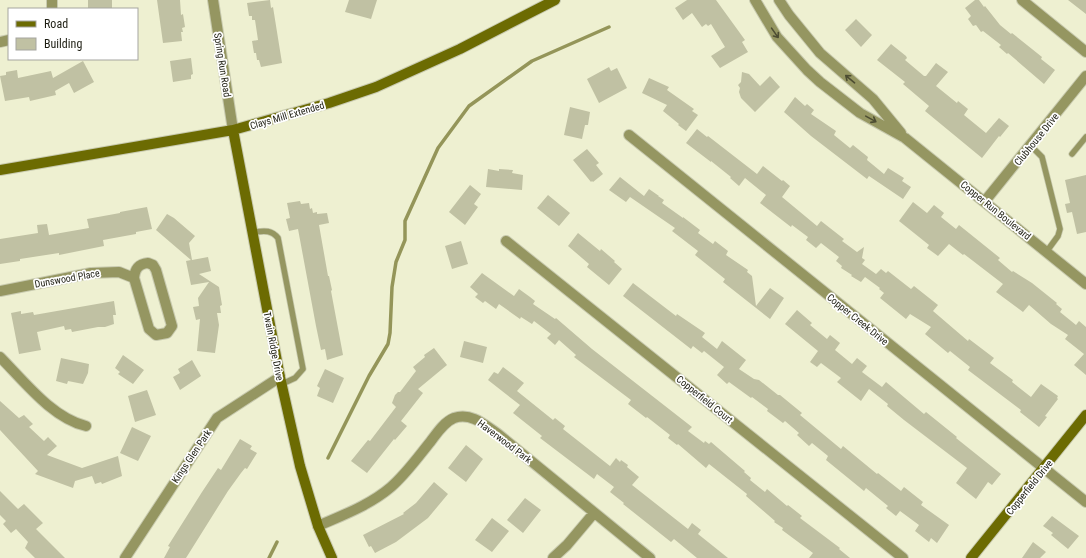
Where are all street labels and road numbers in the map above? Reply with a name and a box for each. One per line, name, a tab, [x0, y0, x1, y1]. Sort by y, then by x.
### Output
street label: Spring Run Road	[212, 32, 233, 98]
street label: Clays Mill Extended	[249, 100, 326, 131]
street label: Clubhouse Drive	[1012, 111, 1061, 168]
street label: Copper Run Boulevard	[958, 179, 1033, 242]
street label: Dunswood Place	[34, 267, 101, 290]
street label: Copper Creek Drive	[825, 291, 891, 348]
street label: Twain Ridge Drive	[261, 311, 286, 382]
street label: Copperfield Court	[674, 373, 735, 425]
street label: Haverwood Park	[476, 418, 534, 466]
street label: Kings Glen Park	[169, 427, 214, 485]
street label: Copperfield Drive	[1004, 457, 1055, 517]

